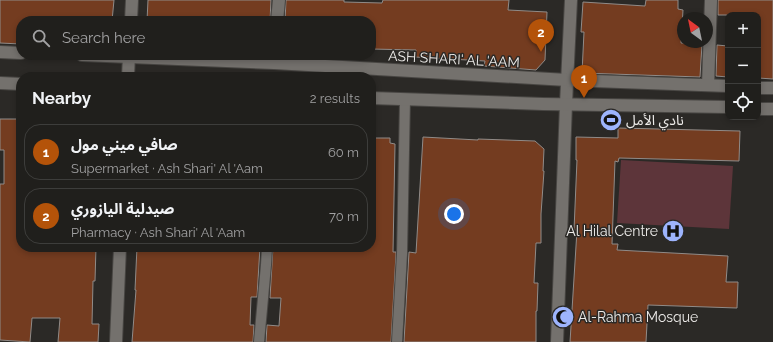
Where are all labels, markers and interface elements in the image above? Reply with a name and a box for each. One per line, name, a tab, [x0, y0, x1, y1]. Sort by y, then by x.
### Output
north arrow	[677, 12, 713, 48]
map controls	[725, 12, 761, 120]
button: +	[725, 12, 761, 48]
search box	[16, 16, 376, 60]
pin: 2	[528, 19, 554, 52]
icon: search	[30, 27, 52, 49]
text: Search here	[62, 29, 145, 47]
street label: ASH SHARI' AL 'AAM	[388, 48, 520, 70]
button: −	[725, 48, 761, 84]
pin: 1	[571, 65, 597, 98]
button: locate	[725, 84, 761, 120]
text: Nearby	[32, 88, 91, 108]
text: 2 results	[310, 91, 360, 106]
sports icon: نادي الأمل	[598, 107, 624, 133]
place label: نادي الأمل	[626, 112, 684, 131]
text: صافي ميني مول	[71, 136, 178, 154]
text: 1	[43, 145, 49, 160]
text: 60 m	[328, 145, 359, 160]
text: Supermarket · Ash Shari' Al 'Aam	[71, 161, 263, 176]
text: صيدلية اليازوري	[71, 200, 174, 218]
your location	[444, 204, 464, 224]
text: 2	[42, 209, 50, 224]
text: 70 m	[329, 209, 359, 224]
hospital icon: Al Hilal Centre	[660, 218, 686, 244]
place label: Al Hilal Centre	[566, 223, 658, 239]
text: Pharmacy · Ash Shari' Al 'Aam	[71, 225, 245, 240]
mosque icon: Al-Rahma Mosque	[550, 304, 576, 330]
place label: Al-Rahma Mosque	[578, 309, 698, 325]

